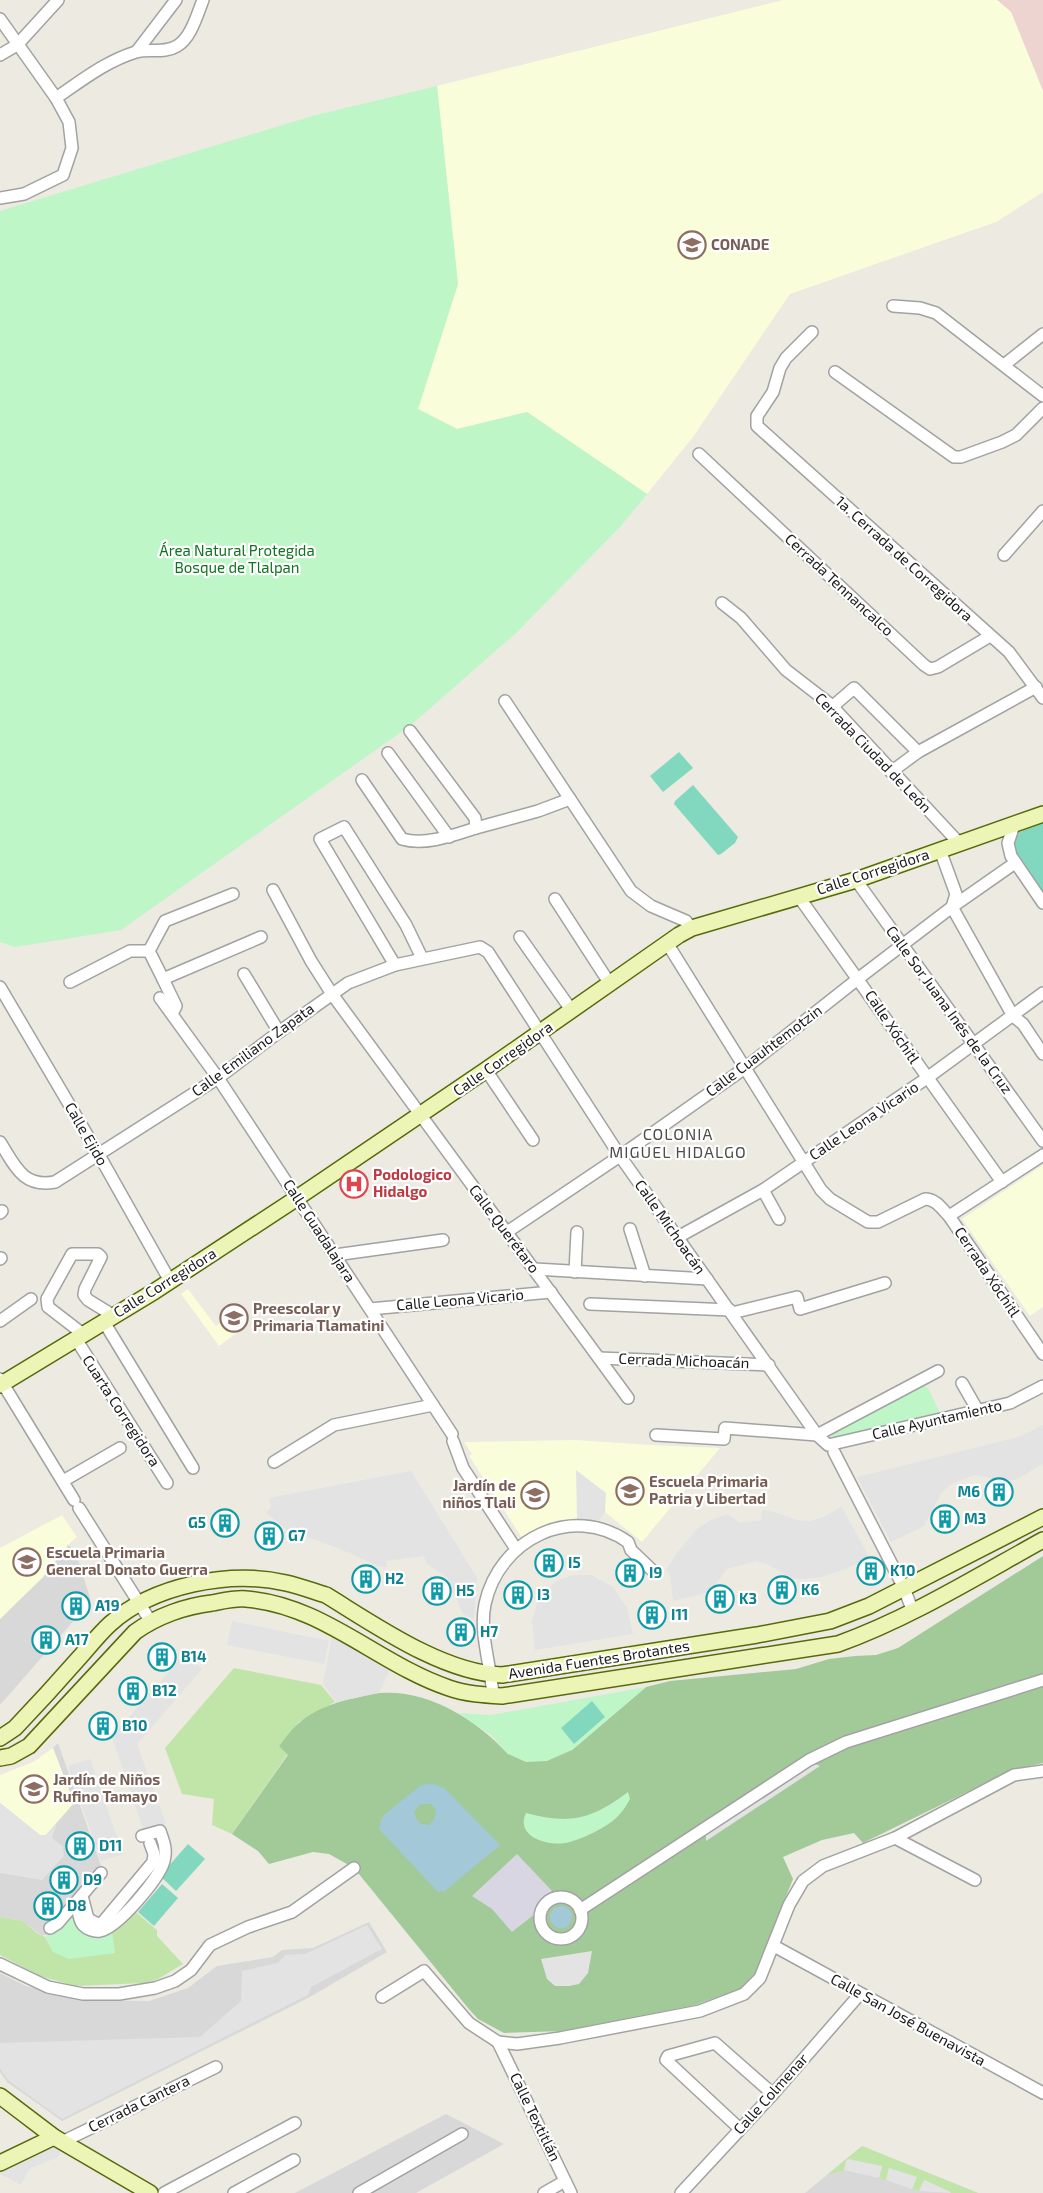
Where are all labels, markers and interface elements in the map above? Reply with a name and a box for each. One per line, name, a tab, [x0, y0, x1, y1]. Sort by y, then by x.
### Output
school or university icon: CONADE	[677, 230, 707, 260]
place label: CONADE	[711, 235, 770, 253]
street label: 1a. Cerrada de Corregidora	[832, 492, 977, 625]
street label: Cerrada Tennancalco	[782, 529, 898, 639]
park label: Área Natural Protegida Bosque de Tlalpan	[159, 541, 315, 576]
street label: Cerrada Ciudad de León	[812, 689, 936, 816]
street label: Calle Corregidora	[814, 844, 931, 898]
street label: Calle Sor Juana Inés de la Cruz	[883, 922, 1017, 1097]
street label: Calle Xóchitl	[862, 986, 924, 1067]
street label: Calle Emiliano Zapata	[188, 999, 317, 1100]
street label: Calle Cuauhtemotzin	[702, 1001, 825, 1100]
street label: Calle Corregidora	[449, 1017, 556, 1099]
street label: Calle Leona Vicario	[805, 1077, 922, 1163]
street label: Calle Ejido	[61, 1099, 112, 1169]
district label: COLONIA MIGUEL HIDALGO	[609, 1124, 747, 1161]
place label: Podologico Hidalgo	[373, 1165, 452, 1200]
hospital icon: Podologico Hidalgo	[339, 1169, 369, 1199]
street label: Calle Guadalajara	[279, 1176, 360, 1286]
street label: Calle Michoacán	[632, 1176, 710, 1277]
street label: Calle Querétaro	[465, 1181, 544, 1277]
street label: Cerrada Xóchitl	[951, 1223, 1025, 1320]
street label: Calle Corregidora	[110, 1243, 219, 1321]
street label: Calle Leona Vicario	[395, 1284, 524, 1314]
place label: Preescolar y Primaria Tlamatini	[253, 1299, 384, 1334]
school or university icon: Preescolar y Primaria Tlamatini	[219, 1303, 249, 1333]
street label: Cerrada Michoacán	[618, 1349, 750, 1371]
street label: Cuarta Corregidora	[79, 1351, 165, 1469]
street label: Calle Ayuntamiento	[870, 1395, 1003, 1443]
place label: Escuela Primaria Patria y Libertad	[649, 1472, 768, 1508]
place label: Jardín de niños Tlali	[443, 1476, 516, 1511]
school or university icon: Escuela Primaria Patria y Libertad	[615, 1476, 645, 1506]
building icon: M6	[984, 1477, 1014, 1507]
school or university icon: Jardín de niños Tlali	[520, 1480, 550, 1510]
place label: M6	[957, 1482, 980, 1500]
building icon: M3	[930, 1504, 960, 1534]
building icon: G5	[210, 1508, 240, 1538]
place label: M3	[964, 1509, 986, 1527]
place label: G5	[188, 1513, 206, 1531]
building icon: G7	[254, 1521, 284, 1551]
place label: G7	[288, 1526, 306, 1544]
place label: Escuela Primaria General Donato Guerra	[46, 1543, 208, 1578]
school or university icon: Escuela Primaria General Donato Guerra	[12, 1547, 42, 1577]
building icon: I5	[534, 1548, 564, 1578]
place label: I5	[568, 1553, 581, 1571]
building icon: K10	[856, 1556, 886, 1586]
building icon: I9	[615, 1558, 645, 1588]
place label: K10	[890, 1561, 915, 1579]
place label: I9	[649, 1563, 662, 1581]
building icon: H2	[351, 1564, 381, 1594]
place label: H2	[385, 1569, 404, 1587]
building icon: K6	[767, 1575, 797, 1605]
building icon: H5	[422, 1576, 452, 1606]
building icon: I3	[503, 1580, 533, 1610]
place label: K6	[801, 1580, 820, 1598]
place label: H5	[456, 1581, 475, 1599]
building icon: K3	[705, 1584, 735, 1614]
place label: I3	[537, 1585, 550, 1603]
place label: K3	[739, 1589, 757, 1607]
building icon: A19	[61, 1591, 91, 1621]
place label: A19	[95, 1596, 120, 1614]
building icon: I11	[637, 1600, 667, 1630]
place label: I11	[671, 1605, 688, 1623]
building icon: H7	[446, 1617, 476, 1647]
place label: H7	[480, 1622, 498, 1640]
building icon: A17	[31, 1625, 61, 1655]
place label: A17	[65, 1630, 89, 1648]
street label: Avenida Fuentes Brotantes	[507, 1636, 691, 1682]
building icon: B14	[147, 1642, 177, 1672]
place label: B14	[181, 1647, 207, 1665]
building icon: B12	[118, 1676, 148, 1706]
place label: B12	[152, 1681, 177, 1699]
building icon: B10	[88, 1711, 118, 1741]
place label: B10	[122, 1716, 148, 1734]
place label: Jardín de Niños Rufino Tamayo	[53, 1770, 160, 1806]
school or university icon: Jardín de Niños Rufino Tamayo	[19, 1774, 49, 1804]
building icon: D11	[65, 1831, 95, 1861]
place label: D11	[99, 1836, 122, 1854]
building icon: D9	[49, 1865, 79, 1895]
place label: D9	[83, 1870, 102, 1888]
building icon: D8	[33, 1891, 63, 1921]
place label: D8	[67, 1896, 87, 1914]
street label: Calle San José Buenavista	[828, 1969, 989, 2069]
street label: Calle Colmenar	[729, 2049, 811, 2138]
street label: Calle Textitlán	[507, 2069, 565, 2164]
street label: Cerrada Cantera	[85, 2071, 192, 2135]

